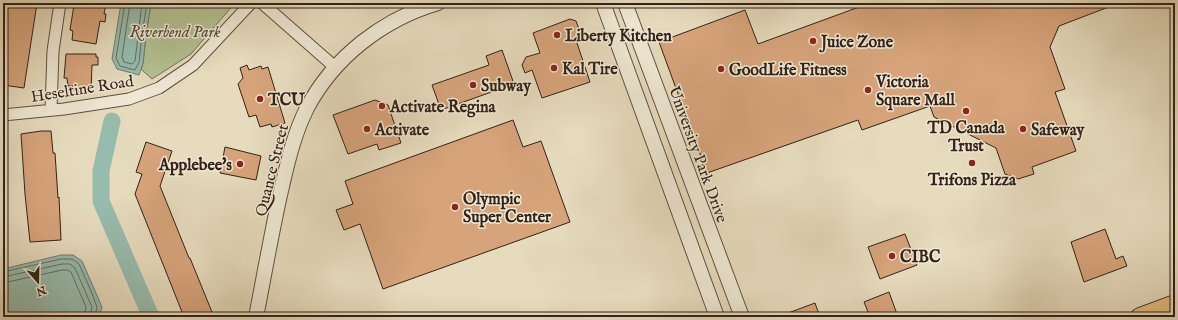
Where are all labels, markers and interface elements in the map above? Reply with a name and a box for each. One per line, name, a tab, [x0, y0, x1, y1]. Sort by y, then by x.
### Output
park label: Riverbend Park	[130, 23, 221, 43]
place label: Liberty Kitchen	[565, 27, 672, 47]
marker: Liberty Kitchen	[552, 30, 562, 40]
place label: Juice Zone	[819, 33, 894, 53]
marker: Juice Zone	[808, 36, 818, 46]
place label: Kal Tire	[562, 60, 618, 80]
place label: GoodLife Fitness	[729, 61, 847, 81]
marker: Kal Tire	[549, 63, 559, 73]
marker: GoodLife Fitness	[716, 64, 726, 74]
street label: Heseltine Road	[30, 72, 135, 108]
place label: Victoria Square Mall	[875, 73, 955, 111]
place label: Subway	[481, 77, 532, 97]
marker: Subway	[468, 80, 478, 90]
street label: University Park Drive	[663, 84, 731, 226]
marker: Victoria Square Mall	[863, 85, 873, 95]
place label: TCU	[267, 91, 305, 111]
marker: TCU	[255, 94, 265, 104]
place label: Activate Regina	[389, 98, 497, 118]
marker: Activate Regina	[377, 101, 387, 111]
marker: TD Canada Trust	[961, 106, 971, 116]
place label: TD Canada Trust	[926, 119, 1006, 157]
place label: Activate	[374, 121, 430, 141]
place label: Safeway	[1031, 121, 1085, 141]
street label: Quance Street	[252, 122, 294, 219]
marker: Activate	[362, 124, 372, 134]
marker: Safeway	[1018, 124, 1028, 134]
place label: Applebee's	[158, 156, 232, 176]
marker: Trifons Pizza	[967, 158, 977, 168]
marker: Applebee's	[235, 159, 245, 169]
place label: Trifons Pizza	[927, 171, 1017, 191]
place label: Olympic Super Center	[463, 190, 551, 228]
marker: Olympic Super Center	[450, 202, 460, 212]
place label: CIBC	[900, 248, 941, 268]
marker: CIBC	[887, 251, 897, 261]
north arrow	[18, 262, 58, 302]
text: N	[34, 282, 49, 299]

